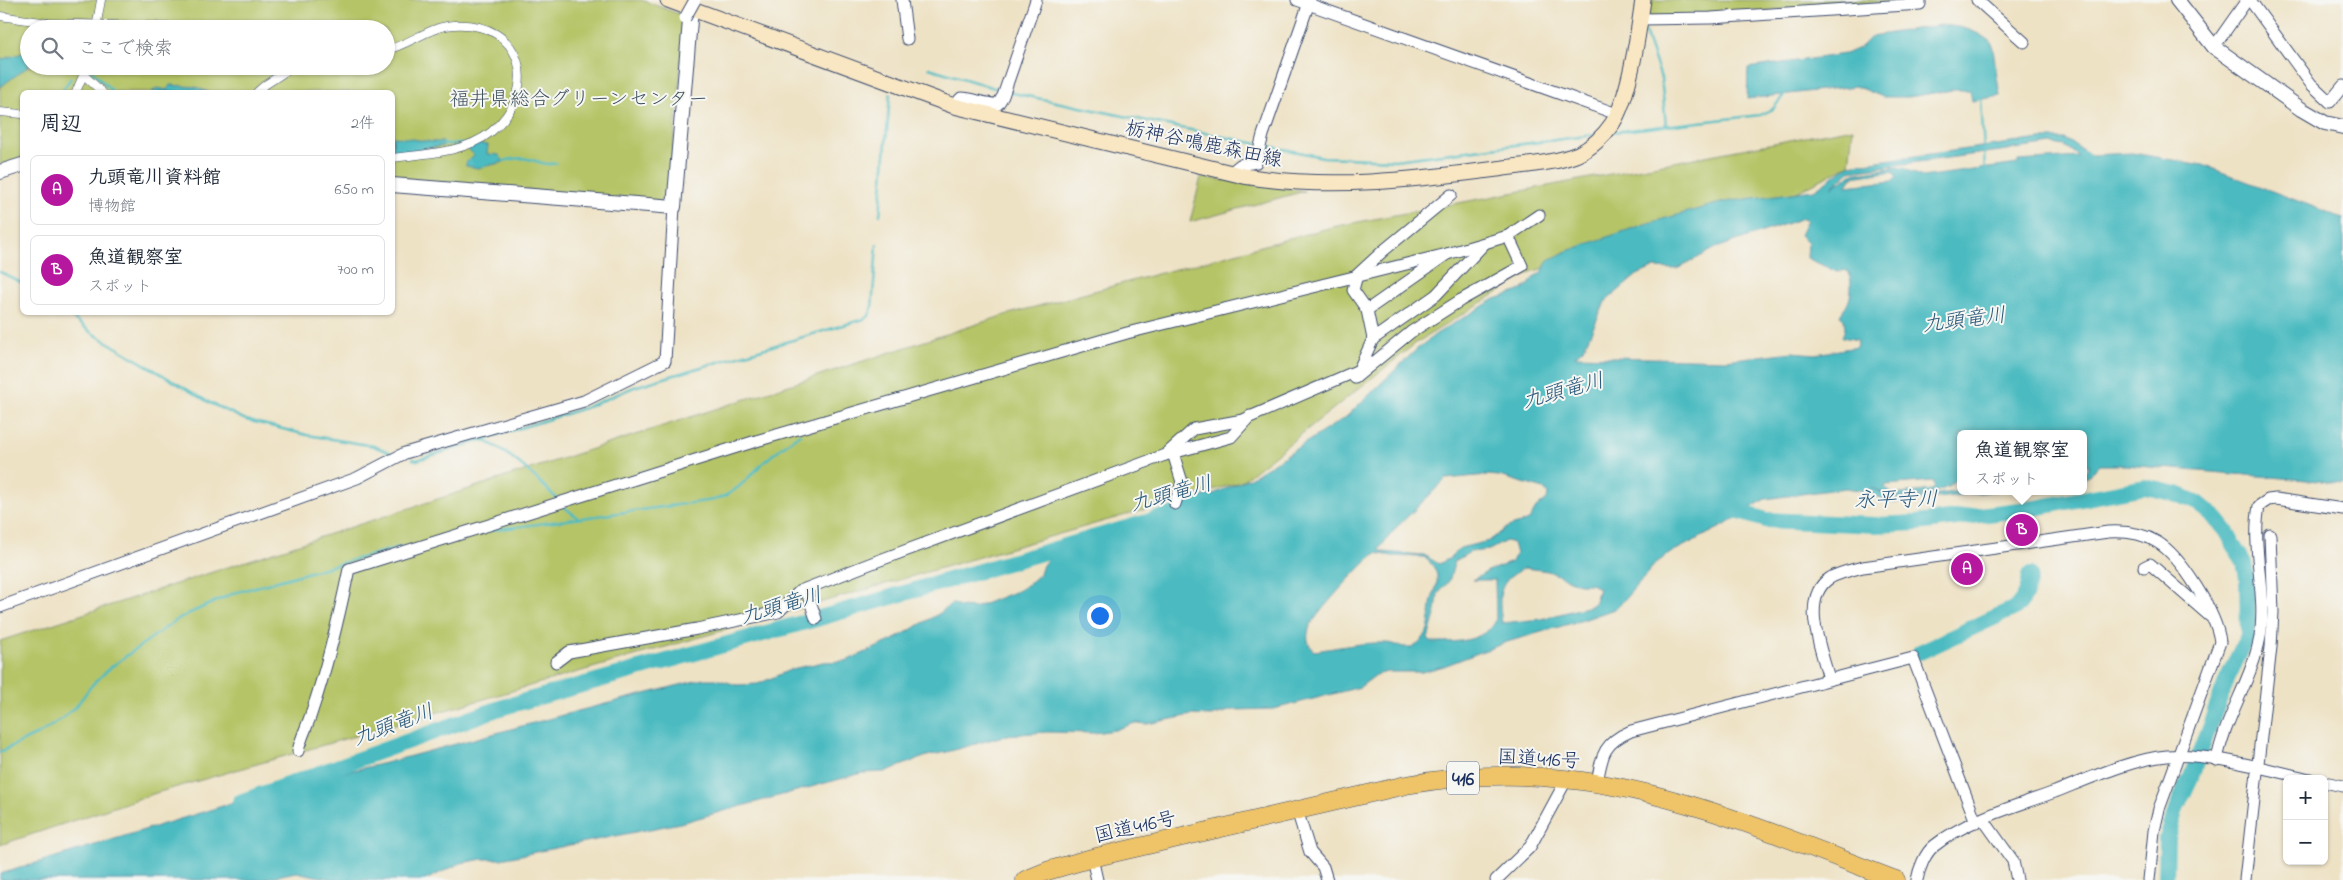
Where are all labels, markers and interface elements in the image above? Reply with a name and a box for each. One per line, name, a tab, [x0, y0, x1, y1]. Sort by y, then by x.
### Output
search box	[20, 20, 395, 75]
icon: search	[38, 34, 66, 62]
text: ここで検索	[78, 36, 173, 63]
park label: 福井県総合グリーンセンター	[450, 86, 708, 115]
text: 周辺	[40, 110, 82, 140]
text: 2件	[351, 112, 375, 136]
street label: 栃神谷鳴鹿森田線	[1122, 115, 1285, 176]
text: 九頭竜川資料館	[88, 165, 221, 192]
text: A	[52, 178, 62, 202]
text: 650 m	[334, 178, 374, 202]
text: 博物館	[88, 195, 136, 219]
text: 魚道観察室	[88, 245, 183, 272]
text: B	[52, 258, 62, 282]
text: 700 m	[337, 258, 374, 282]
text: スポット	[88, 275, 152, 299]
water label: 九頭竜川	[1921, 301, 2008, 341]
water label: 九頭竜川	[1519, 367, 1608, 417]
popup	[1957, 430, 2087, 495]
text: 魚道観察室	[1974, 438, 2070, 465]
text: スポット	[1974, 468, 2039, 492]
water label: 九頭竜川	[1127, 470, 1216, 520]
water label: 永平寺川	[1854, 485, 1938, 517]
pin: B	[2006, 511, 2038, 549]
pin: A	[1951, 550, 1983, 588]
water label: 九頭竜川	[737, 581, 826, 633]
your location	[1087, 603, 1113, 629]
water label: 九頭竜川	[349, 697, 438, 754]
street label: 国道416号	[1496, 744, 1581, 777]
road number: 416	[1447, 761, 1479, 794]
map controls	[2283, 775, 2328, 865]
button: +	[2283, 775, 2328, 820]
street label: 国道416号	[1092, 805, 1179, 852]
button: −	[2283, 820, 2328, 865]

